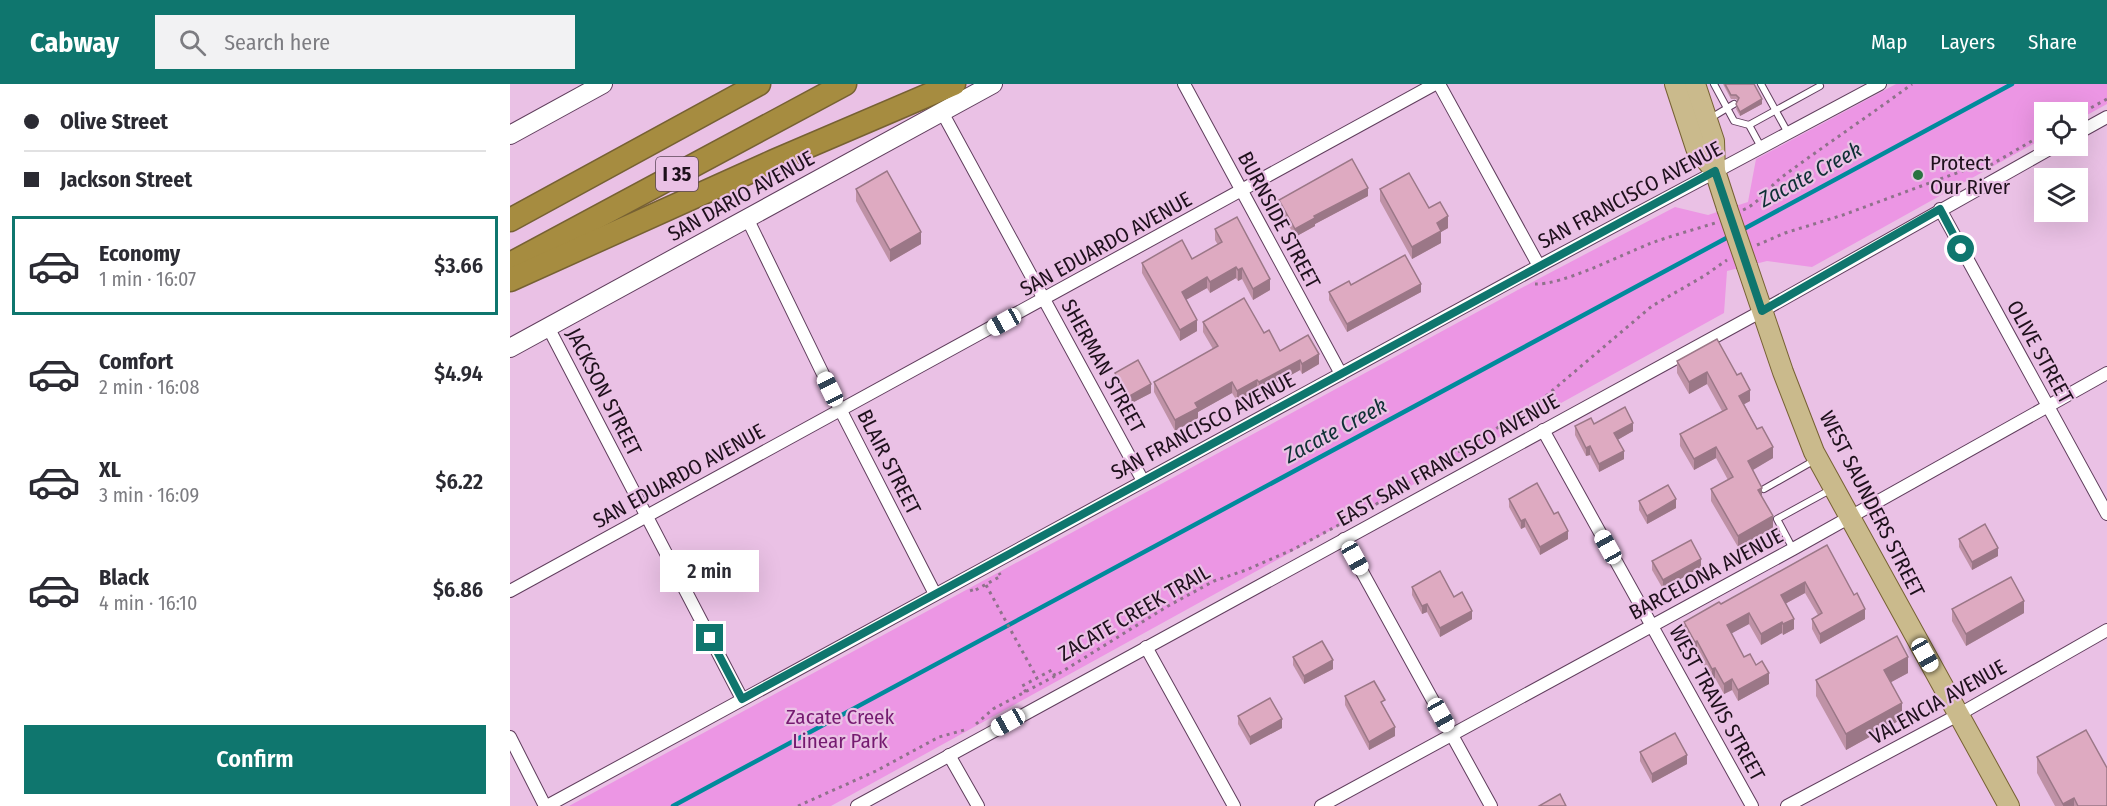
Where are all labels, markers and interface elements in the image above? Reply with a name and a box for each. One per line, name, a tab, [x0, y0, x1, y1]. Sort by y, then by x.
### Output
search box	[155, 15, 575, 69]
text: Cabway	[30, 26, 119, 59]
icon: search	[176, 26, 209, 59]
text: Search here	[224, 29, 330, 56]
text: Map	[1871, 29, 1907, 55]
text: Layers	[1940, 29, 1995, 55]
text: Share	[2028, 29, 2077, 55]
map controls	[2034, 102, 2088, 222]
button: locate	[2034, 102, 2088, 156]
text: Olive Street	[60, 108, 168, 135]
street label: SAN FRANCISCO AVENUE	[1534, 135, 1727, 255]
water label: Zacate Creek	[1753, 136, 1867, 213]
street label: SAN DARIO AVENUE	[663, 145, 819, 247]
street label: BURNSIDE STREET	[1232, 147, 1326, 293]
place label: Protect Our River	[1930, 150, 2011, 200]
road number: I 35	[656, 157, 698, 191]
text: Jackson Street	[60, 166, 192, 193]
marker: Protect Our River	[1911, 168, 1925, 182]
button: layers	[2034, 168, 2088, 222]
street label: SAN EDUARDO AVENUE	[1016, 186, 1197, 302]
route start	[1947, 235, 1974, 262]
icon: car	[27, 239, 81, 293]
text: Economy	[99, 240, 180, 267]
text: $3.66	[434, 252, 483, 279]
text: 1 min · 16:07	[99, 267, 196, 291]
street label: SHERMAN STREET	[1056, 295, 1151, 438]
street label: OLIVE STREET	[2001, 296, 2079, 408]
car	[984, 305, 1024, 339]
street label: JACKSON STREET	[561, 324, 647, 461]
icon: car	[27, 347, 81, 401]
text: Comfort	[99, 348, 173, 375]
text: $4.94	[434, 360, 483, 387]
street label: SAN FRANCISCO AVENUE	[1107, 366, 1300, 486]
car	[814, 369, 846, 409]
text: 2 min · 16:08	[99, 375, 200, 399]
street label: EAST SAN FRANCISCO AVENUE	[1332, 388, 1564, 532]
water label: Zacate Creek	[1278, 392, 1392, 469]
street label: BLAIR STREET	[851, 405, 927, 519]
street label: WEST SAUNDERS STREET	[1814, 407, 1930, 602]
street label: SAN EDUARDO AVENUE	[589, 418, 770, 534]
icon: car	[27, 455, 81, 509]
text: XL	[99, 456, 121, 483]
text: $6.22	[436, 468, 483, 495]
text: 3 min · 16:09	[99, 483, 199, 507]
street label: BARCELONA AVENUE	[1625, 522, 1788, 626]
car	[1591, 527, 1625, 567]
car	[1338, 538, 1372, 578]
callout: 2 min	[660, 551, 760, 593]
text: 2 min	[687, 559, 732, 583]
street label: ZACATE CREEK TRAIL	[1054, 559, 1215, 667]
icon: car	[27, 563, 81, 617]
text: Black	[99, 564, 149, 591]
text: $6.86	[433, 576, 483, 603]
text: 4 min · 16:10	[99, 591, 197, 615]
street label: WEST TRAVIS STREET	[1663, 621, 1771, 786]
route end	[696, 624, 723, 651]
car	[1908, 635, 1942, 675]
street label: VALENCIA AVENUE	[1865, 654, 2011, 750]
car	[1424, 695, 1458, 735]
park label: Zacate Creek Linear Park	[786, 704, 894, 754]
car	[988, 705, 1028, 739]
button: Confirm	[24, 725, 486, 794]

